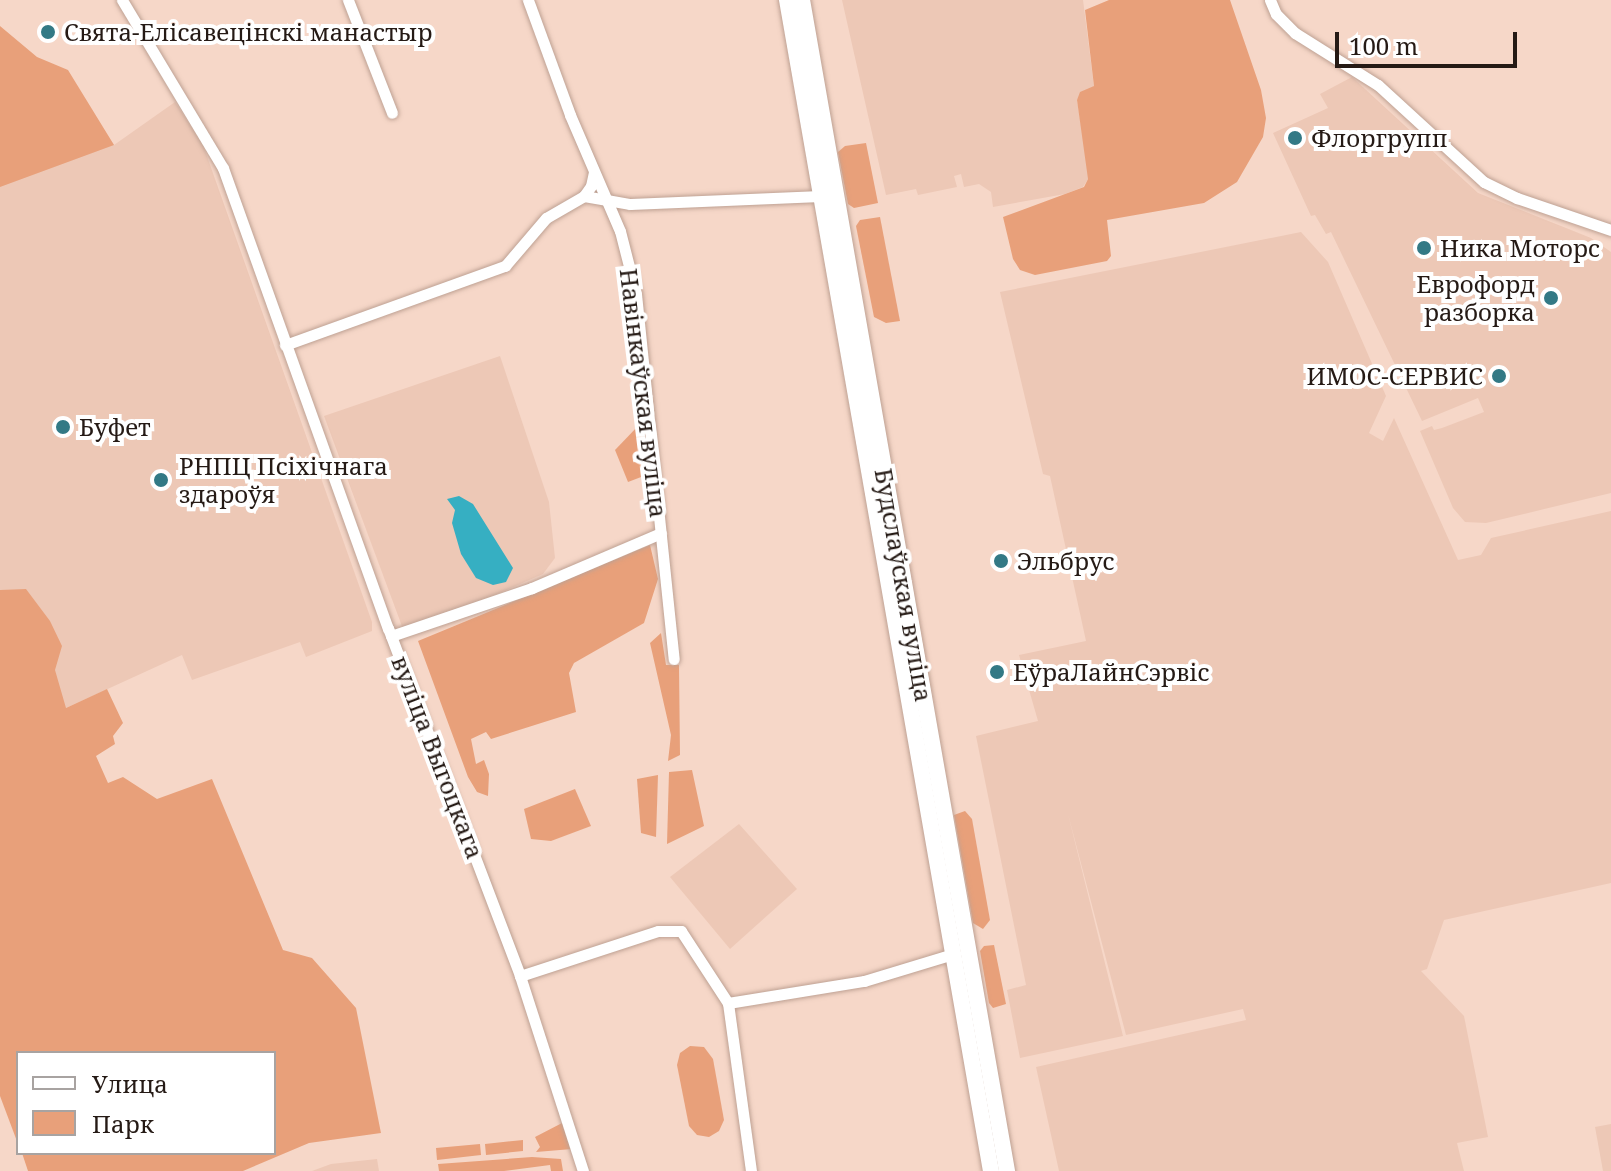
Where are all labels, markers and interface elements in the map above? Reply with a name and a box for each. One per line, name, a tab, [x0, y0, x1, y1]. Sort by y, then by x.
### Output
scale bar	[1339, 16, 1521, 66]
place label: Свята-Елісавецінскі манастыр	[64, 18, 433, 46]
marker: Свята-Елісавецінскі манастыр	[39, 23, 57, 41]
text: 100 m	[1349, 29, 1418, 62]
place label: Флоргрупп	[1311, 124, 1447, 152]
marker: Флоргрупп	[1286, 129, 1304, 147]
place label: Ника Моторс	[1440, 234, 1600, 262]
marker: Ника Моторс	[1415, 239, 1433, 257]
street label: Навінкаўская вуліца	[614, 267, 674, 519]
place label: Еврофорд разборка	[1416, 270, 1535, 326]
marker: Еврофорд разборка	[1542, 289, 1560, 307]
place label: ИМОС-СЕРВИС	[1307, 362, 1483, 390]
marker: ИМОС-СЕРВИС	[1490, 367, 1508, 385]
place label: Буфет	[79, 413, 151, 441]
marker: Буфет	[54, 418, 72, 436]
place label: РНПЦ Псіхічнага здароўя	[179, 452, 388, 508]
street label: Будслаўская вуліца	[869, 466, 939, 704]
marker: РНПЦ Псіхічнага здароўя	[150, 469, 172, 491]
place label: Эльбрус	[1017, 547, 1114, 575]
marker: Эльбрус	[992, 552, 1010, 570]
street label: вуліца Выгоцкага	[386, 651, 490, 863]
place label: ЕўраЛайнСэрвіс	[1013, 658, 1209, 686]
marker: ЕўраЛайнСэрвіс	[988, 663, 1006, 681]
legend	[16, 1051, 276, 1155]
text: Улица	[92, 1067, 168, 1100]
text: Парк	[92, 1107, 154, 1140]

